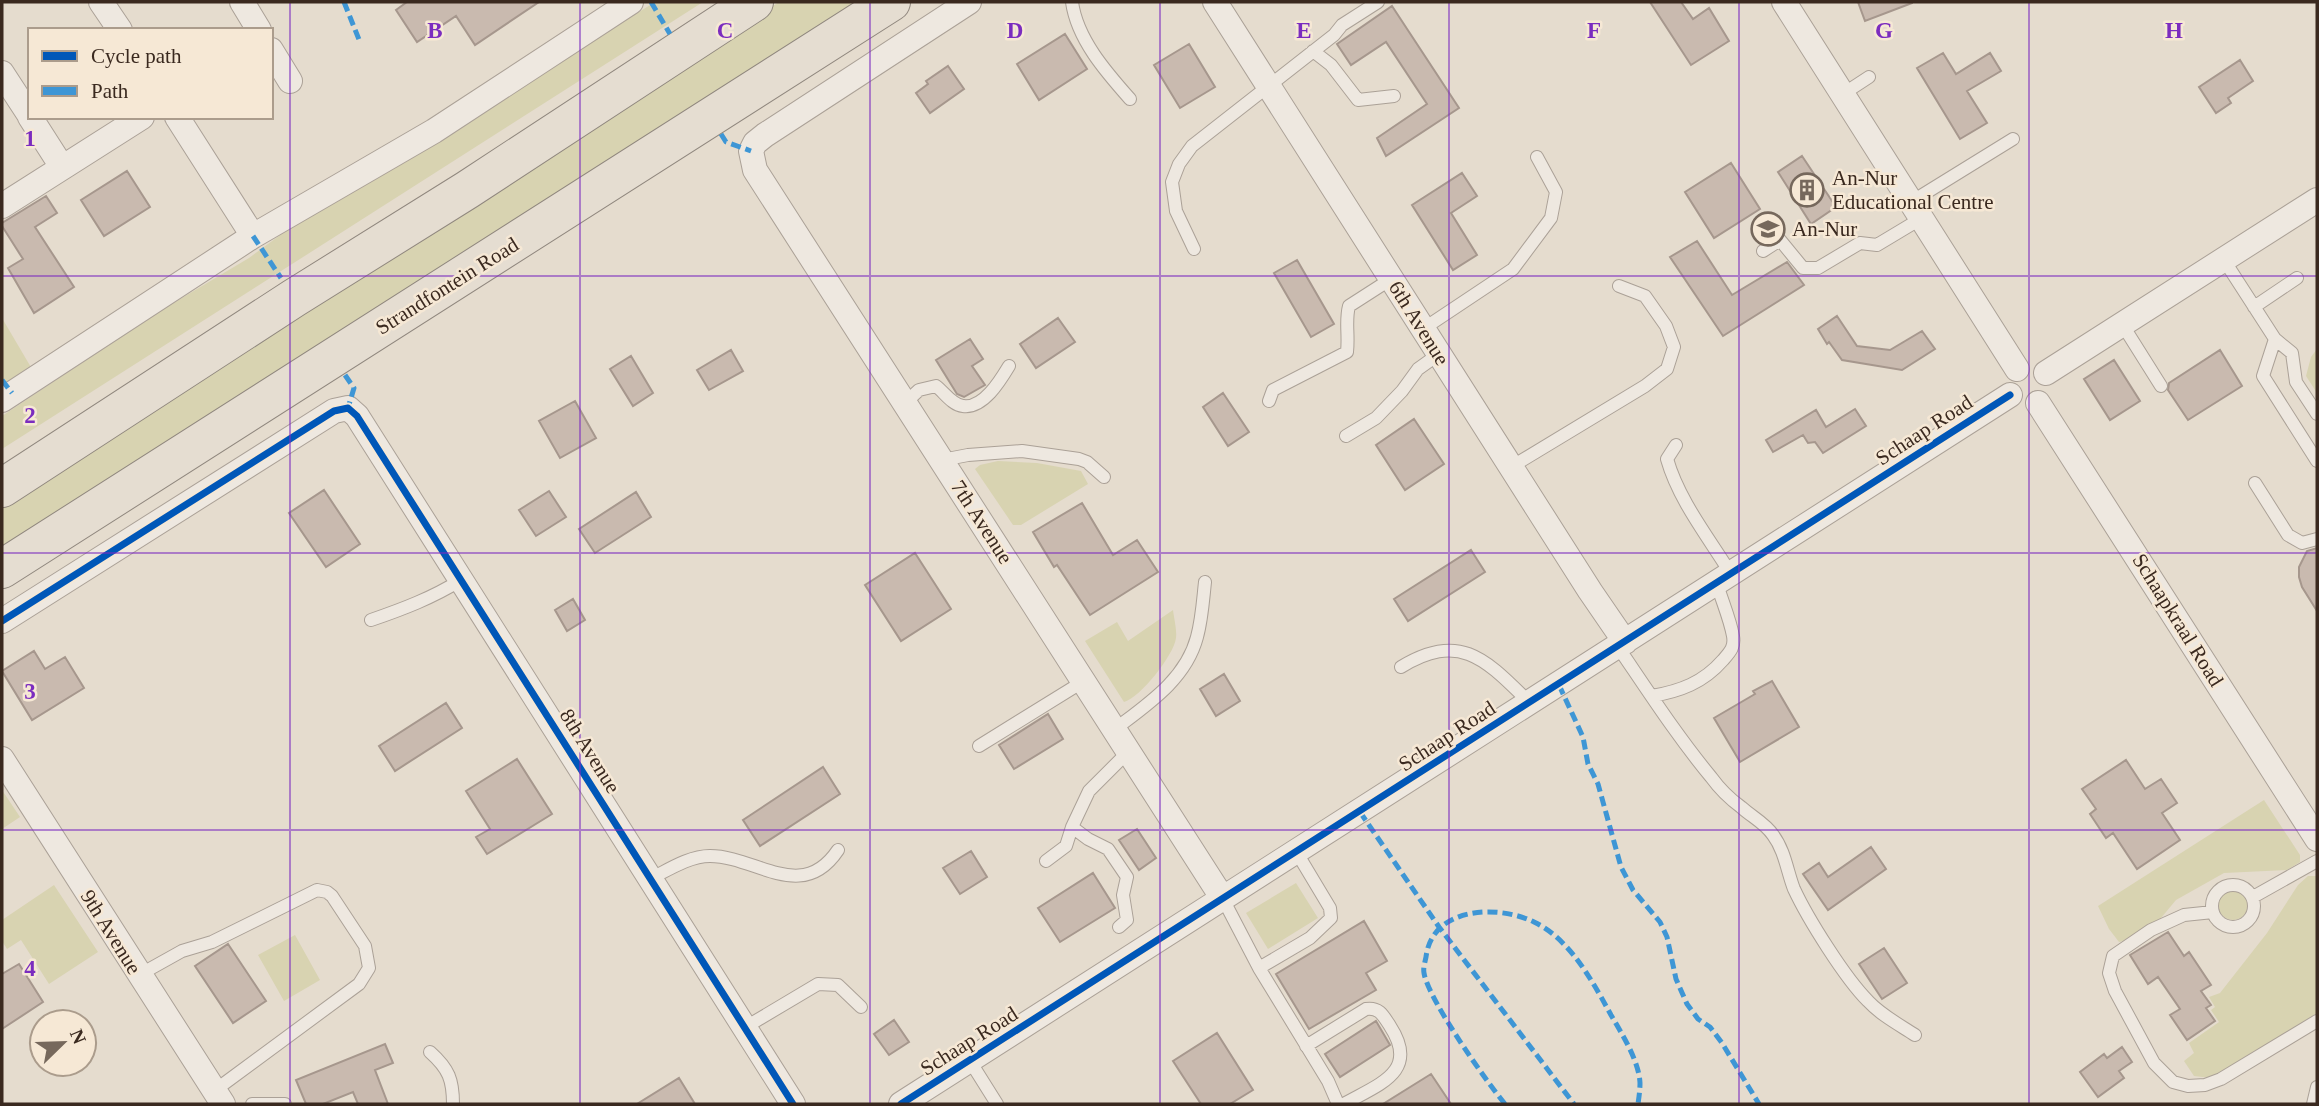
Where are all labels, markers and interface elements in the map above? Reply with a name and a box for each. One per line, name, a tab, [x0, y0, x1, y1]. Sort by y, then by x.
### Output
text: B	[427, 18, 443, 43]
text: C	[717, 18, 733, 43]
text: D	[1007, 18, 1023, 43]
text: E	[1296, 18, 1312, 43]
text: F	[1587, 18, 1601, 43]
text: G	[1875, 18, 1893, 43]
text: H	[2165, 18, 2183, 43]
legend	[28, 28, 273, 119]
text: Cycle path	[91, 44, 182, 68]
text: Path	[91, 79, 129, 103]
text: 1	[24, 126, 36, 151]
place label: An-Nur Educational Centre	[1832, 166, 1994, 214]
building icon: An-Nur Educational Centre	[1788, 171, 1826, 209]
school or university icon: An-Nur	[1749, 210, 1787, 248]
place label: An-Nur	[1792, 217, 1857, 241]
street label: Strandfontein Road	[371, 232, 523, 340]
street label: 6th Avenue	[1384, 276, 1454, 370]
street label: Schaap Road	[1871, 390, 1977, 470]
text: 2	[24, 403, 36, 428]
street label: 7th Avenue	[946, 476, 1018, 568]
street label: Schaapkraal Road	[2127, 549, 2229, 691]
text: 3	[24, 679, 36, 704]
street label: Schaap Road	[1394, 696, 1500, 776]
street label: 8th Avenue	[555, 704, 625, 798]
street label: 9th Avenue	[76, 885, 146, 979]
text: 4	[24, 956, 36, 981]
street label: Schaap Road	[916, 1001, 1023, 1080]
north arrow	[28, 1008, 98, 1078]
text: N	[66, 1026, 91, 1047]

